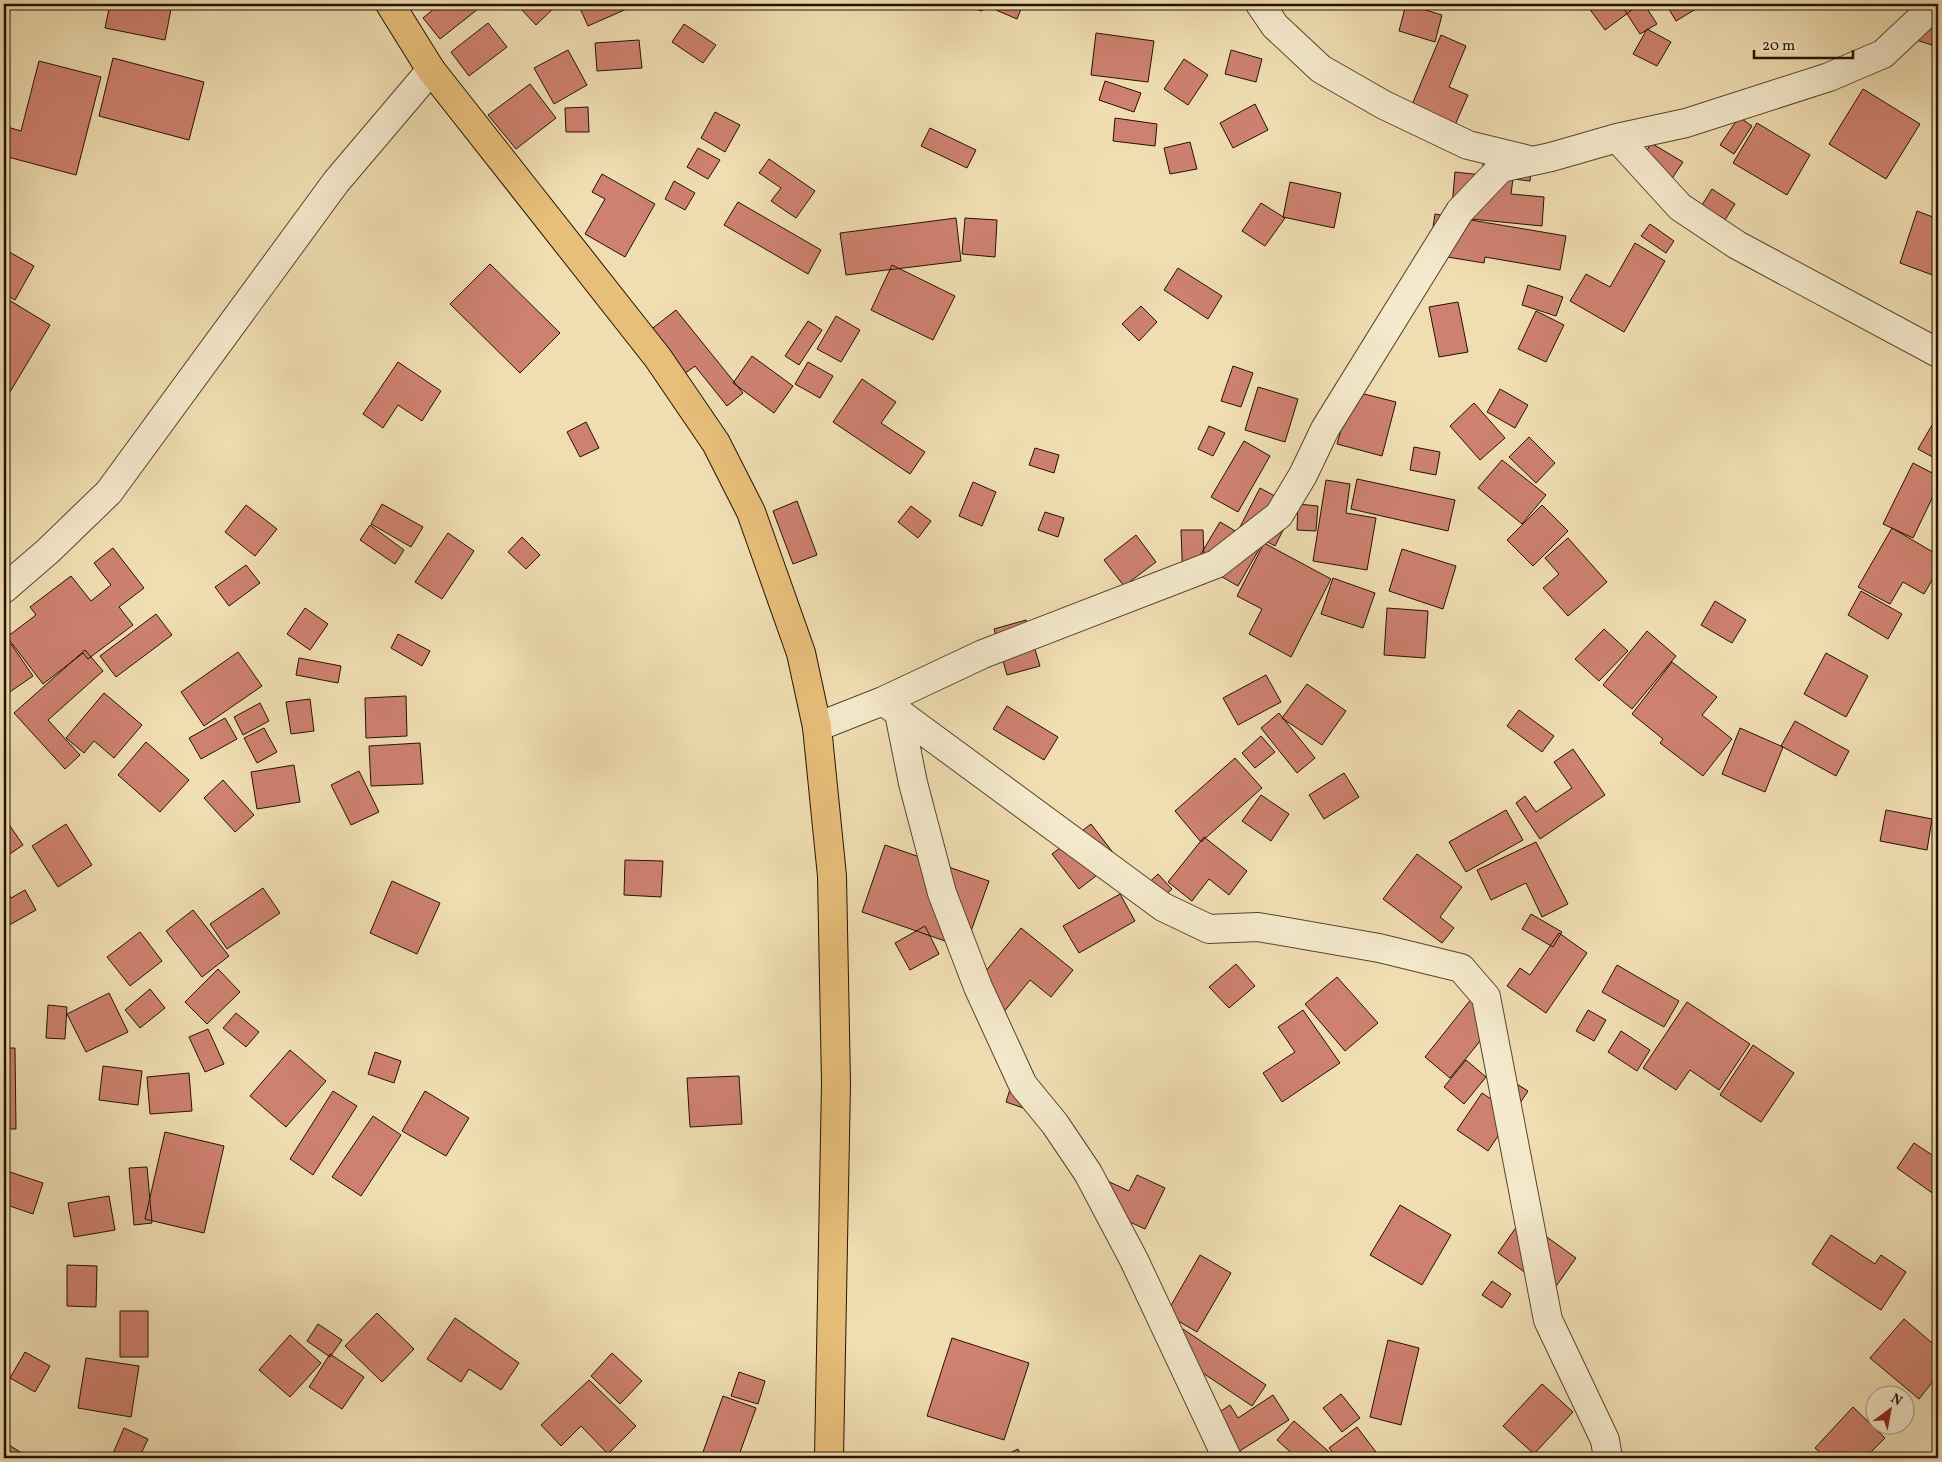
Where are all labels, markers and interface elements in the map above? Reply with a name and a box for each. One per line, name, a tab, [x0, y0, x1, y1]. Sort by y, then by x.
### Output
scale bar	[1754, 28, 1853, 60]
text: 20 m	[1762, 36, 1795, 57]
north arrow	[1864, 1384, 1914, 1434]
text: N	[1887, 1389, 1905, 1411]

